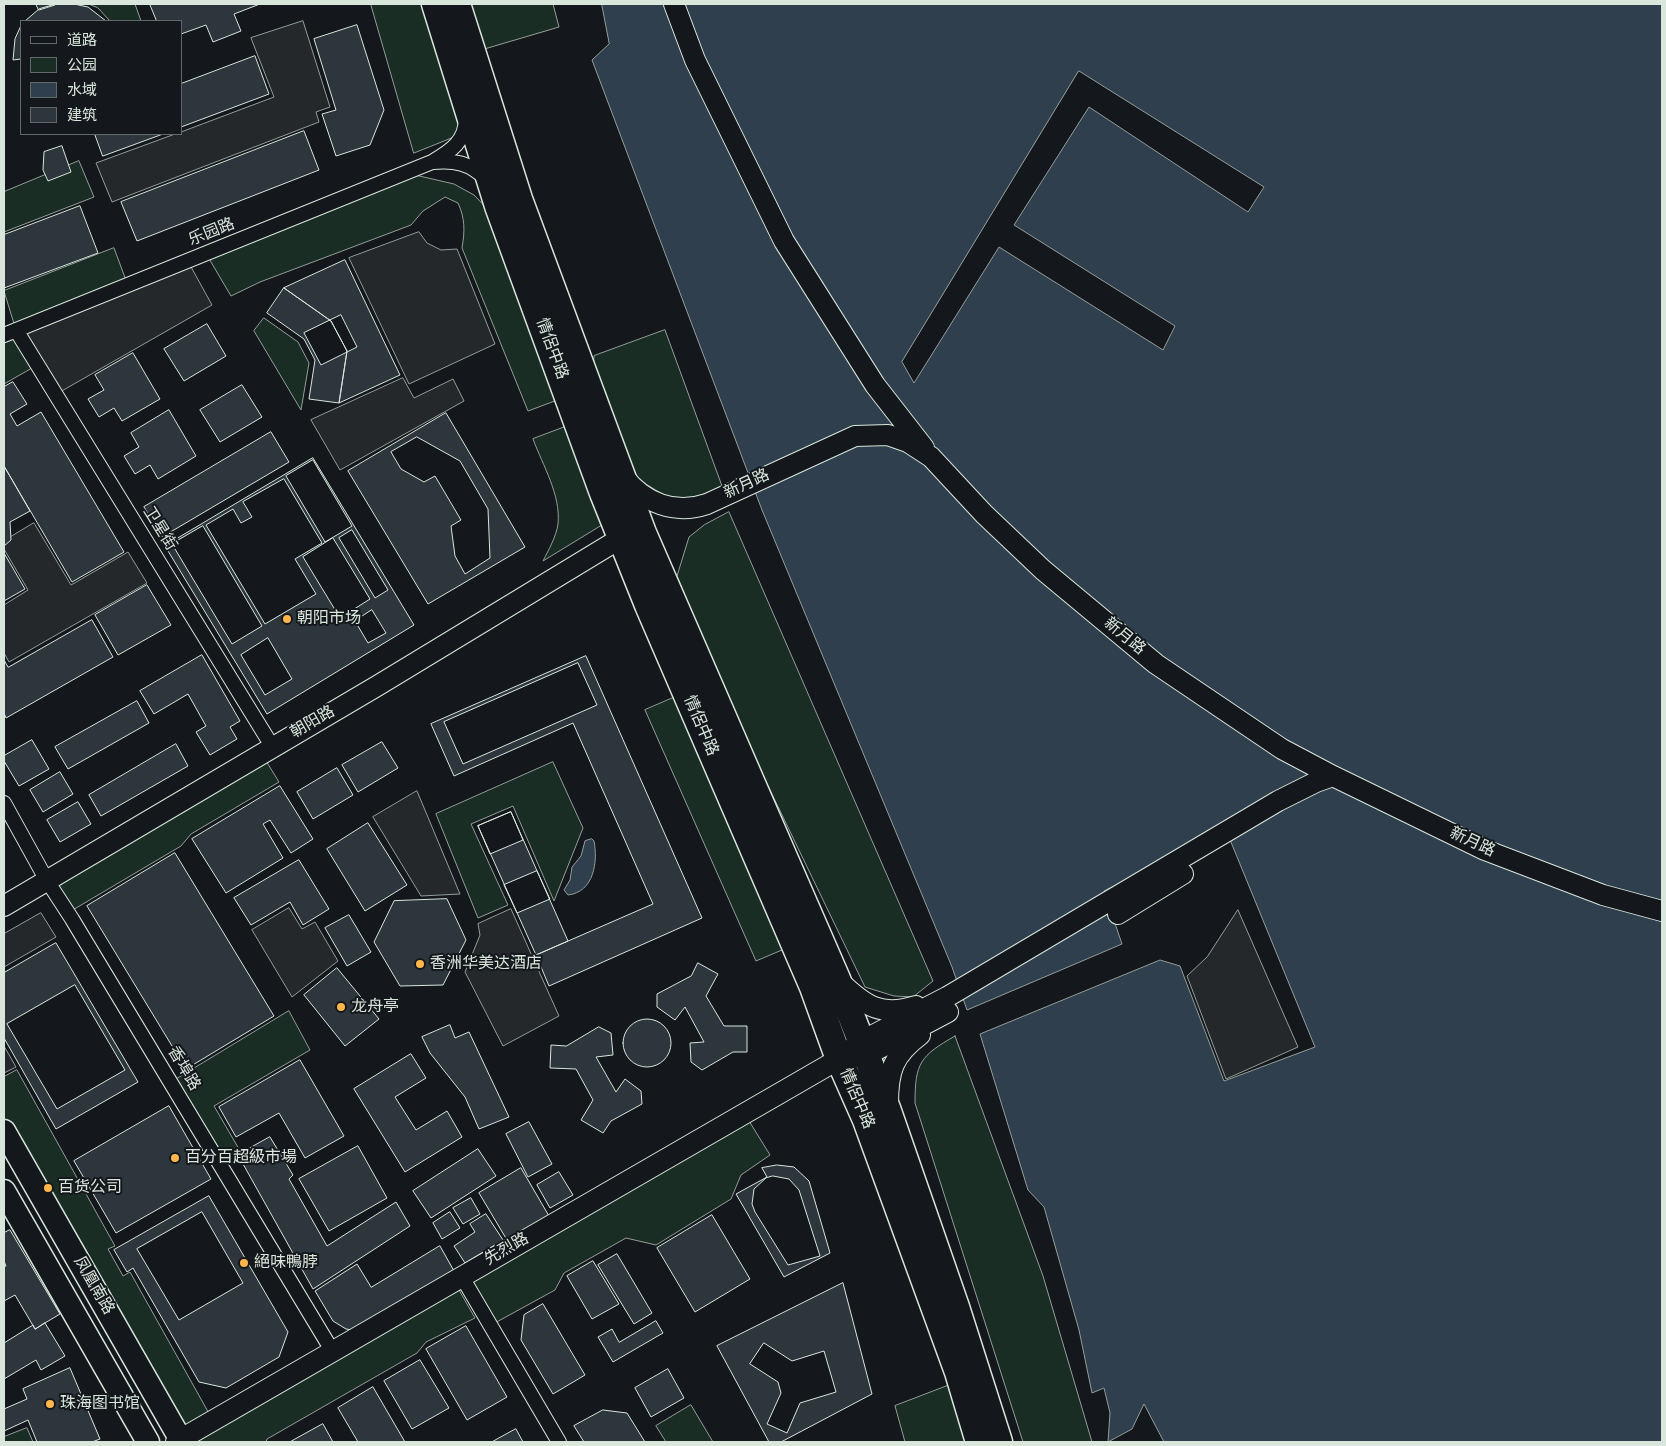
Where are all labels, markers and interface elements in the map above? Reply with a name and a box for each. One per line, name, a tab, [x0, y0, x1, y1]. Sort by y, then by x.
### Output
legend	[20, 20, 182, 135]
text: 道路	[67, 30, 97, 51]
text: 公园	[67, 55, 97, 76]
text: 水域	[67, 80, 97, 101]
text: 建筑	[67, 105, 97, 126]
street label: 乐园路	[186, 215, 238, 251]
street label: 情侶中路	[531, 316, 571, 382]
street label: 新月路	[721, 466, 773, 504]
street label: 卫星街	[138, 504, 180, 554]
place label: 朝阳市场	[297, 609, 361, 629]
marker: 朝阳市场	[281, 613, 293, 625]
street label: 新月路	[1099, 614, 1149, 660]
street label: 情侶中路	[679, 693, 721, 759]
street label: 朝阳路	[287, 703, 339, 743]
street label: 新月路	[1446, 824, 1498, 862]
place label: 香洲华美达酒店	[430, 954, 542, 974]
marker: 香洲华美达酒店	[414, 958, 426, 970]
place label: 龙舟亭	[351, 997, 399, 1017]
marker: 龙舟亭	[335, 1001, 347, 1013]
street label: 香埠路	[162, 1043, 204, 1095]
street label: 情侶中路	[835, 1066, 877, 1132]
place label: 百分百超級市場	[185, 1148, 297, 1168]
marker: 百分百超級市場	[169, 1152, 181, 1164]
place label: 百货公司	[58, 1178, 122, 1198]
marker: 百货公司	[42, 1182, 54, 1194]
street label: 先烈路	[481, 1230, 533, 1270]
street label: 凤凰南路	[69, 1253, 117, 1319]
place label: 絕味鴨脖	[254, 1253, 318, 1273]
marker: 絕味鴨脖	[238, 1257, 250, 1269]
place label: 珠海图书馆	[60, 1394, 140, 1414]
marker: 珠海图书馆	[44, 1398, 56, 1410]

